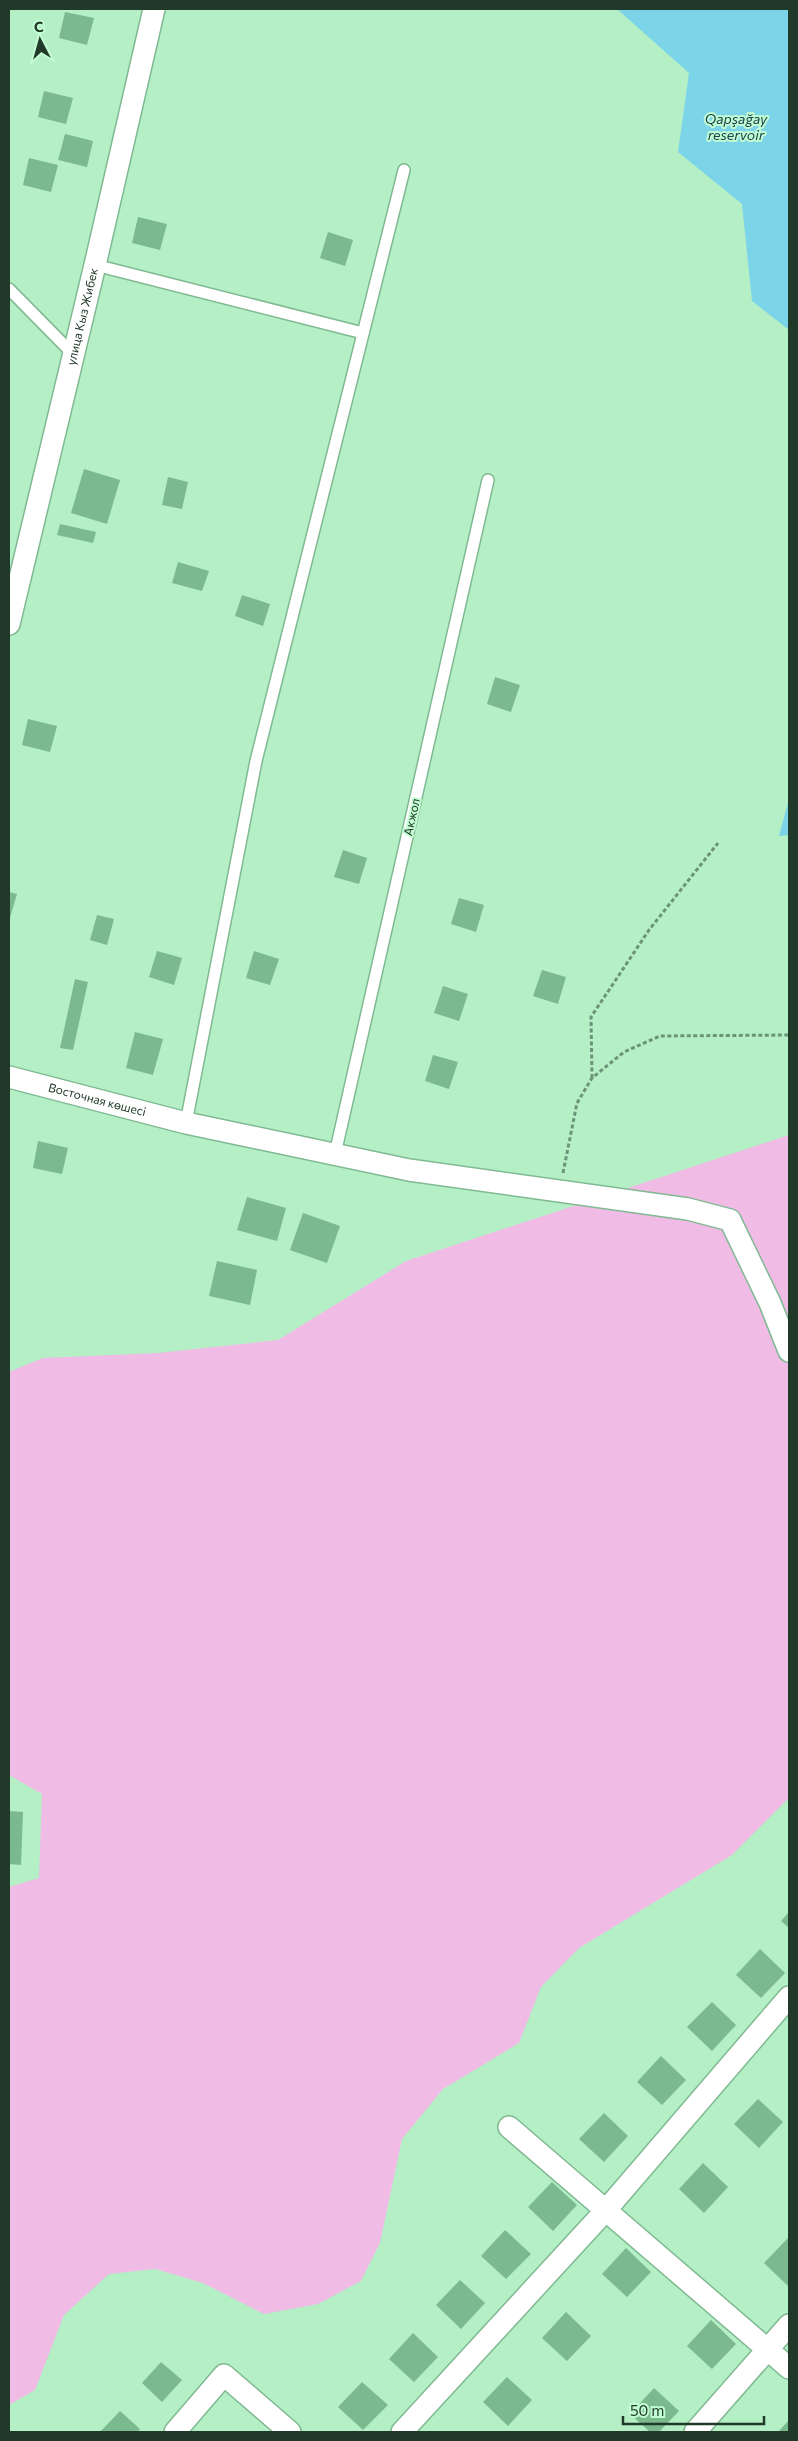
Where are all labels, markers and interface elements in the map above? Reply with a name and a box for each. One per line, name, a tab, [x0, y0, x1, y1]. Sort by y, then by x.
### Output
north arrow	[15, 15, 65, 65]
text: С	[33, 18, 44, 36]
water label: Qapşağay reservoir	[705, 110, 768, 143]
street label: улица Кыз Жибек	[63, 266, 100, 366]
street label: Акжол	[400, 797, 422, 837]
street label: Восточная көшесі	[47, 1080, 148, 1118]
scale bar	[623, 2394, 764, 2426]
text: 50 m	[630, 2401, 664, 2419]

